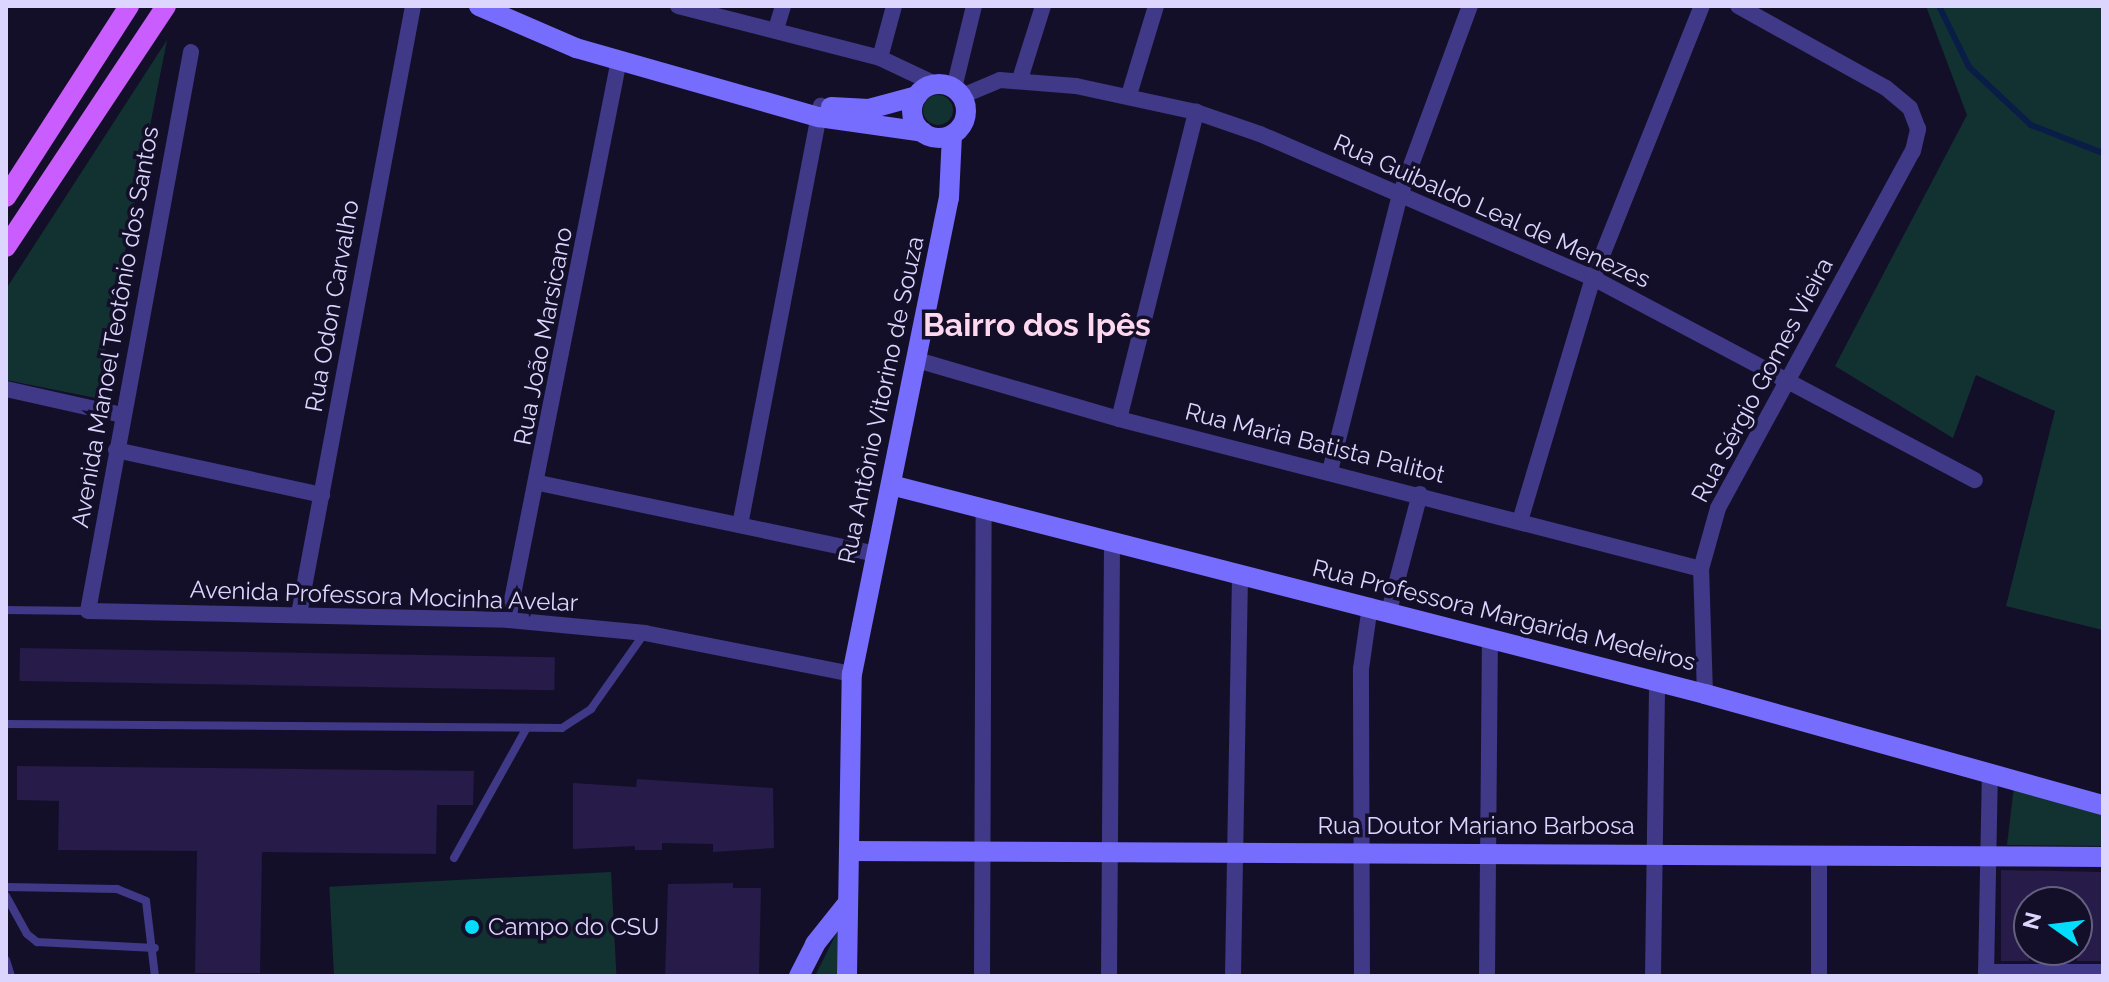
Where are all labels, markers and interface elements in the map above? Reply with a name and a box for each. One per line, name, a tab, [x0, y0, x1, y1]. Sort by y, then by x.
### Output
street label: Avenida Manoel Teotônio dos Santos	[65, 123, 165, 531]
street label: Rua Guibaldo Leal de Menezes	[1329, 128, 1655, 294]
street label: Rua Odon Carvalho	[299, 198, 365, 414]
street label: Rua João Marsicano	[508, 224, 578, 448]
street label: Rua Antônio Vitorino de Souza	[832, 233, 930, 567]
street label: Rua Sérgio Gomes Vieira	[1685, 252, 1839, 508]
district label: Bairro dos Ipês	[923, 306, 1151, 344]
street label: Rua Maria Batista Palitot	[1182, 397, 1448, 489]
street label: Rua Professora Margarida Medeiros	[1310, 553, 1698, 677]
street label: Avenida Professora Mocinha Avelar	[189, 575, 579, 617]
street label: Rua Doutor Mariano Barbosa	[1317, 812, 1635, 840]
north arrow	[2013, 886, 2093, 966]
text: N	[2017, 909, 2046, 932]
place label: Campo do CSU	[488, 913, 659, 941]
marker: Campo do CSU	[463, 918, 481, 936]

